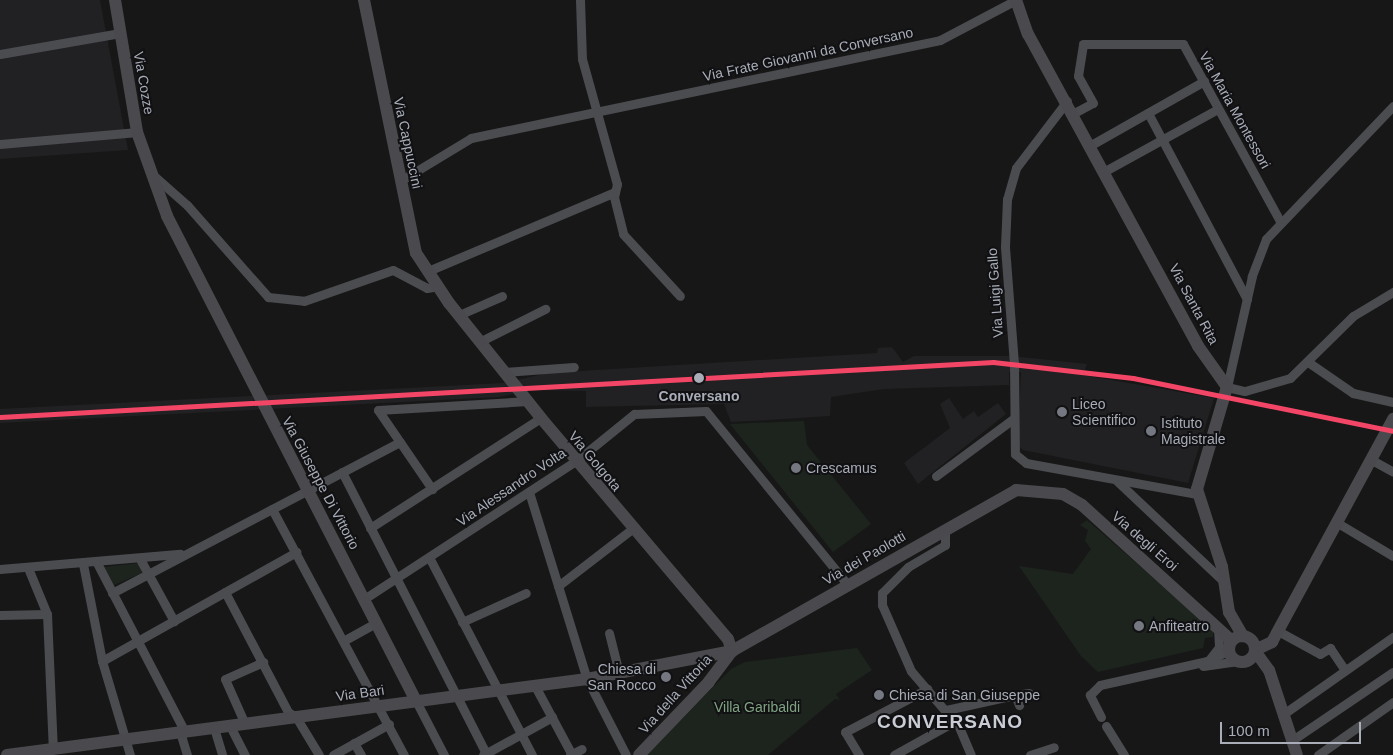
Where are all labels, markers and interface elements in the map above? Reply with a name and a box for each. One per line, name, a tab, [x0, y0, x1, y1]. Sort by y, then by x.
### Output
street label: Via Frate Giovanni da Conversano	[701, 23, 915, 85]
street label: Via Maria Montessori	[1196, 49, 1274, 171]
street label: Via Cozze	[130, 50, 158, 116]
street label: Via Cappuccini	[390, 96, 426, 190]
street label: Via Luigi Gallo	[983, 248, 1007, 338]
street label: Via Santa Rita	[1166, 261, 1222, 347]
marker: Conversano	[692, 371, 706, 385]
place label: Conversano	[659, 388, 739, 404]
place label: Liceo Scientifico	[1072, 396, 1136, 428]
marker: Liceo Scientifico	[1056, 406, 1068, 418]
street label: Via Giuseppe Di Vittorio	[279, 414, 363, 552]
place label: Istituto Magistrale	[1161, 415, 1226, 448]
marker: Istituto Magistrale	[1145, 425, 1157, 437]
street label: Via Golgota	[565, 428, 625, 494]
street label: Via Alessandro Volta	[453, 444, 569, 530]
place label: Crescamus	[806, 460, 877, 476]
marker: Crescamus	[790, 462, 802, 474]
street label: Via degli Eroi	[1108, 508, 1182, 574]
street label: Via dei Paolotti	[819, 527, 909, 589]
place label: Anfiteatro	[1149, 618, 1209, 634]
marker: Anfiteatro	[1133, 620, 1145, 632]
street label: Via della Vittoria	[635, 651, 715, 737]
place label: Chiesa di San Rocco	[588, 661, 656, 694]
marker: Chiesa di San Rocco	[660, 671, 672, 683]
street label: Via Bari	[335, 681, 385, 705]
place label: Chiesa di San Giuseppe	[889, 687, 1040, 703]
marker: Chiesa di San Giuseppe	[873, 689, 885, 701]
park label: Villa Garibaldi	[714, 699, 800, 715]
district label: CONVERSANO	[876, 711, 1024, 733]
scale bar	[1223, 712, 1364, 744]
text: 100 m	[1228, 722, 1270, 739]

